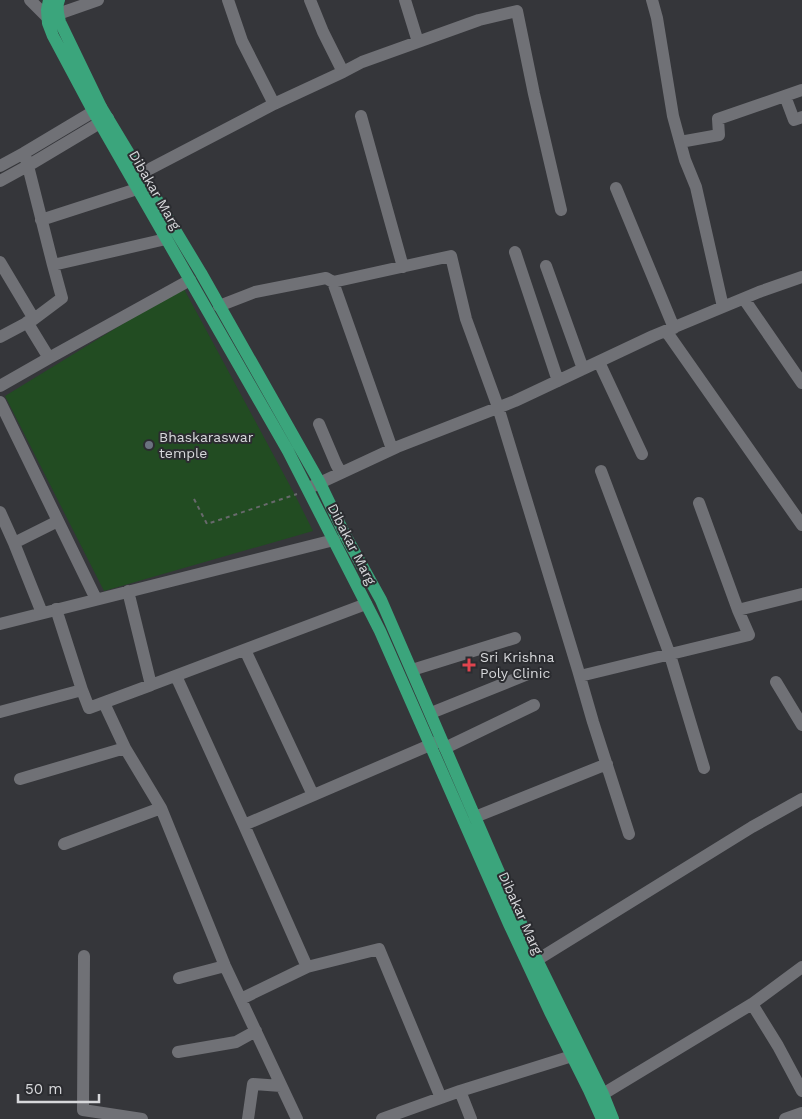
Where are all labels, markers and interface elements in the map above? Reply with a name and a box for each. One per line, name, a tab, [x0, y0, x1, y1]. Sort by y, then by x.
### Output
street label: Dibakar Marg	[126, 147, 184, 233]
place label: Bhaskaraswar temple	[159, 429, 254, 461]
marker: Bhaskaraswar temple	[143, 439, 155, 451]
street label: Dibakar Marg	[325, 501, 380, 588]
place label: Sri Krishna Poly Clinic	[480, 649, 554, 681]
marker: Sri Krishna Poly Clinic	[462, 658, 476, 672]
street label: Dibakar Marg	[496, 869, 547, 957]
scale bar	[18, 1072, 99, 1104]
text: 50 m	[25, 1080, 62, 1098]

